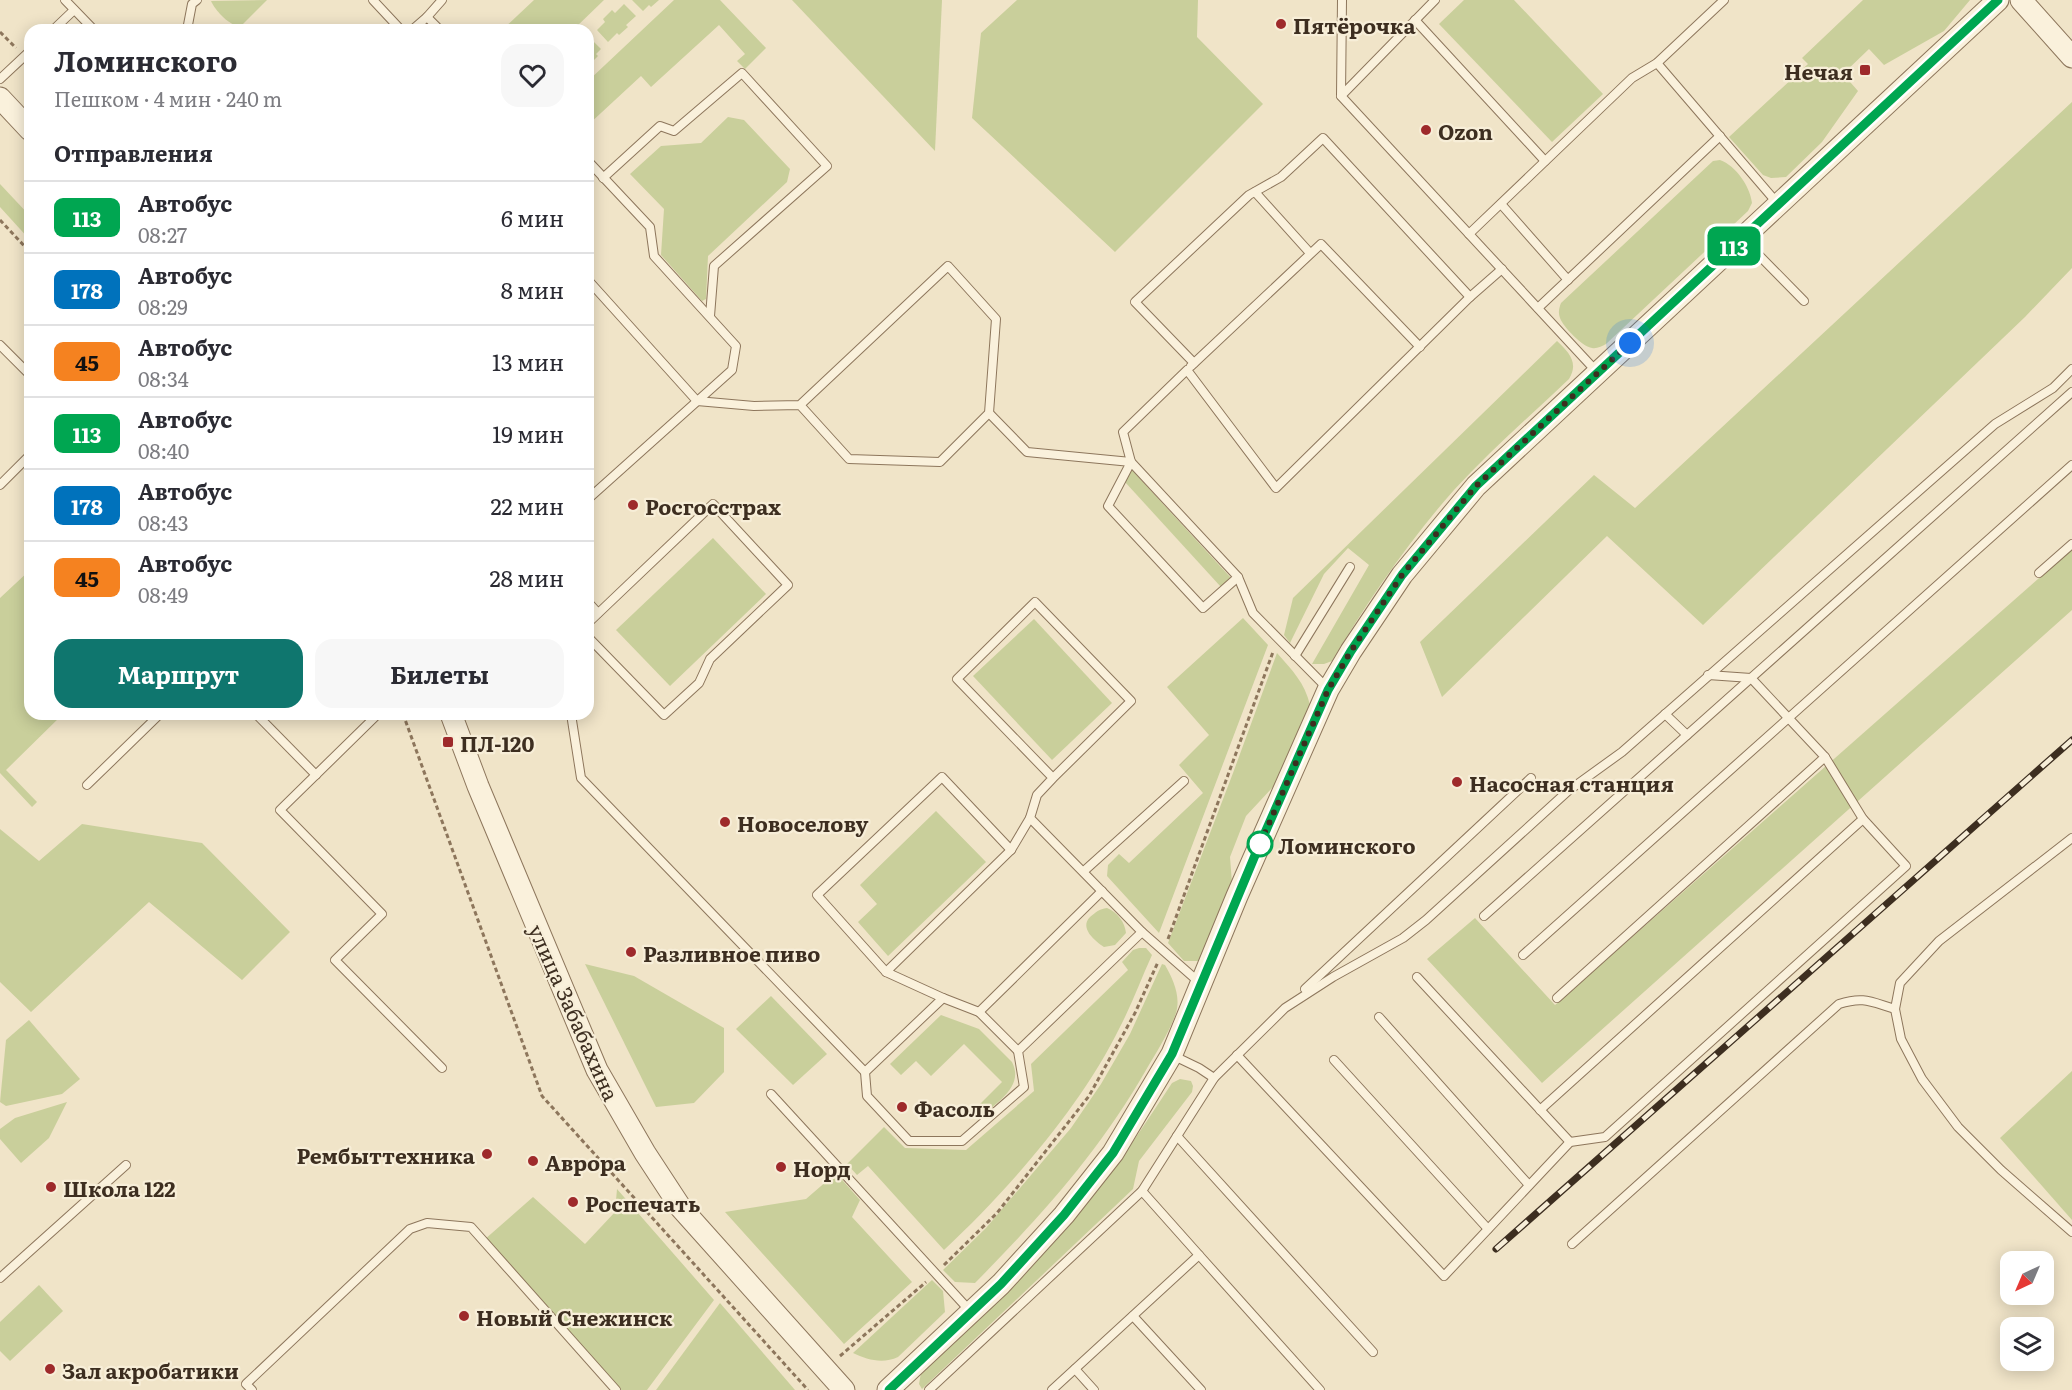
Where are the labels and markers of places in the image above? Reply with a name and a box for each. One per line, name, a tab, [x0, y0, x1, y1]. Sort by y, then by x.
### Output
place label: Пятёрочка	[1293, 9, 1416, 40]
marker: Пятёрочка	[1274, 17, 1288, 31]
place label: Нечая	[1784, 55, 1853, 86]
marker: Нечая	[1858, 63, 1872, 77]
place label: Ozon	[1438, 115, 1493, 146]
marker: Ozon	[1419, 123, 1433, 137]
place label: Росгосстрах	[645, 490, 781, 521]
marker: Росгосстрах	[626, 498, 640, 512]
place label: ПЛ-120	[460, 727, 534, 758]
marker: ПЛ-120	[441, 735, 455, 749]
place label: Насосная станция	[1469, 767, 1674, 798]
marker: Насосная станция	[1450, 775, 1464, 789]
place label: Новоселову	[737, 807, 869, 838]
marker: Новоселову	[718, 815, 732, 829]
place label: Ломинского	[1278, 829, 1416, 860]
marker: Ломинского	[1247, 831, 1273, 857]
place label: Разливное пиво	[643, 937, 820, 968]
marker: Разливное пиво	[624, 945, 638, 959]
place label: Фасоль	[914, 1092, 995, 1123]
marker: Фасоль	[895, 1100, 909, 1114]
place label: Рембыттехника	[296, 1139, 476, 1170]
place label: Аврора	[545, 1146, 627, 1177]
marker: Рембыттехника	[480, 1147, 494, 1161]
place label: Норд	[793, 1152, 851, 1183]
marker: Аврора	[526, 1154, 540, 1168]
marker: Норд	[774, 1160, 788, 1174]
place label: Школа 122	[63, 1172, 176, 1203]
marker: Школа 122	[44, 1180, 58, 1194]
place label: Роспечать	[585, 1187, 701, 1218]
marker: Роспечать	[566, 1195, 580, 1209]
place label: Новый Снежинск	[476, 1301, 673, 1332]
marker: Новый Снежинск	[457, 1309, 471, 1323]
place label: Зал акробатики	[62, 1354, 239, 1385]
marker: Зал акробатики	[43, 1362, 57, 1376]

